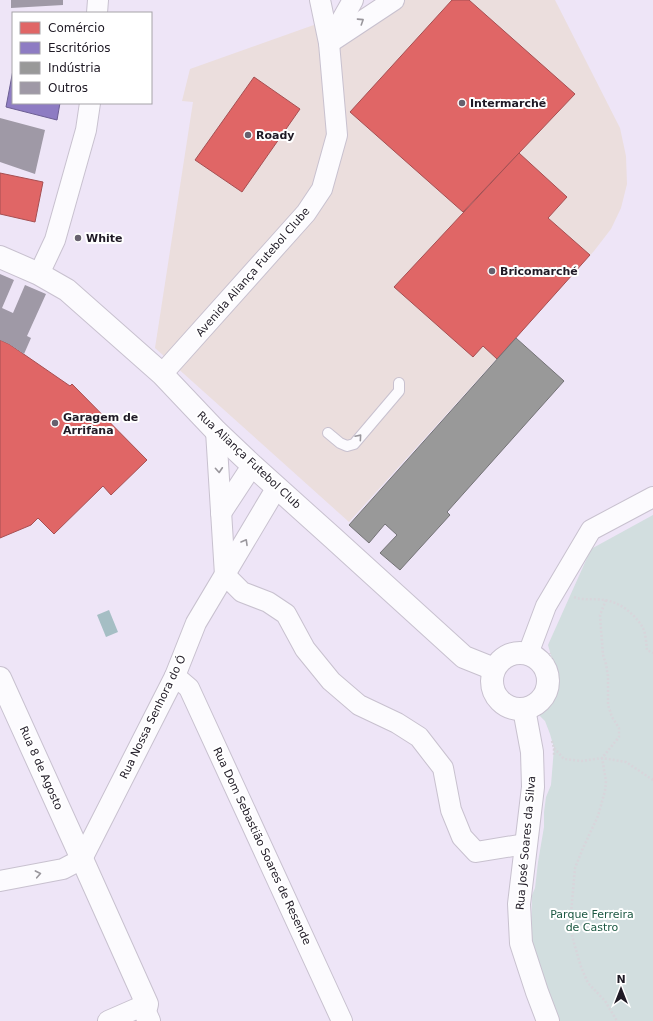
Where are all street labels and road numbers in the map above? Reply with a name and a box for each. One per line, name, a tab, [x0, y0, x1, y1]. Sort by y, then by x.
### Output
street label: Avenida Aliança Futebol Clube	[193, 205, 313, 339]
street label: Rua Aliança Futebol Club	[195, 409, 303, 511]
street label: Rua Nossa Senhora do Ó	[117, 653, 189, 781]
street label: Rua 8 de Agosto	[17, 724, 65, 812]
street label: Rua Dom Sebastião Soares de Resende	[210, 745, 314, 947]
street label: Rua José Soares da Silva	[514, 775, 538, 911]

